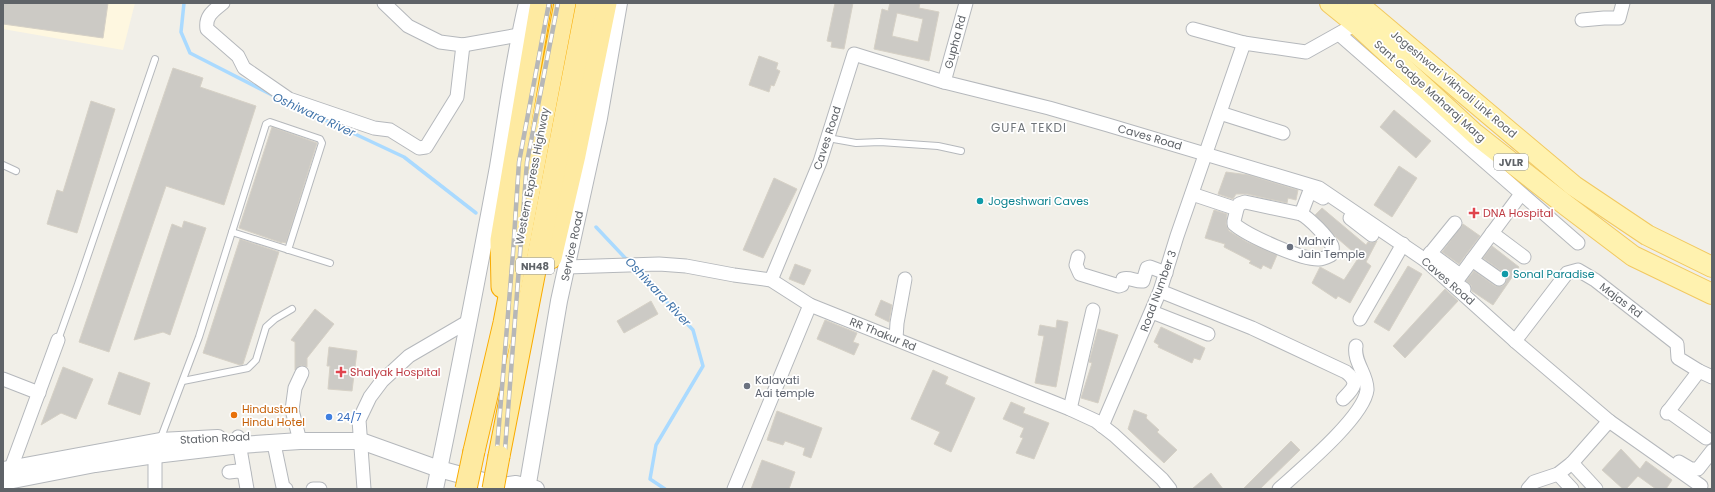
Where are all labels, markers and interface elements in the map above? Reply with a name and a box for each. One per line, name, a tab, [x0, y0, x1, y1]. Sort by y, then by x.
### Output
street label: Gupha Rd	[940, 14, 970, 70]
street label: Jogeshwari Vikhroli Link Road	[1388, 26, 1520, 142]
street label: Sant Gadge Maharaj Marg	[1371, 36, 1489, 146]
water label: Oshiwara River	[270, 88, 359, 141]
street label: Caves Road	[809, 104, 845, 172]
street label: Western Express Highway	[511, 105, 553, 246]
district label: GUFA TEKDI	[991, 119, 1067, 136]
street label: Caves Road	[1116, 120, 1184, 154]
road number: JVLR	[1494, 154, 1528, 170]
place label: Jogeshwari Caves	[988, 193, 1089, 209]
marker: Jogeshwari Caves	[975, 196, 985, 206]
place label: DNA Hospital	[1483, 205, 1554, 221]
marker: DNA Hospital	[1468, 207, 1480, 219]
street label: Service Road	[557, 209, 587, 283]
place label: Mahvir Jain Temple	[1298, 233, 1365, 262]
marker: Mahvir Jain Temple	[1285, 242, 1295, 252]
street label: Road Number 3	[1136, 248, 1180, 334]
water label: Oshiwara River	[622, 253, 695, 331]
street label: Caves Road	[1418, 253, 1478, 309]
road number: NH48	[516, 258, 554, 274]
place label: Sonal Paradise	[1513, 266, 1595, 282]
marker: Sonal Paradise	[1500, 269, 1510, 279]
street label: Majas Rd	[1596, 279, 1646, 321]
street label: RR Thakur Rd	[847, 313, 919, 355]
place label: Shalyak Hospital	[350, 364, 441, 380]
marker: Shalyak Hospital	[335, 366, 347, 378]
place label: Kalavati Aai temple	[755, 372, 815, 401]
marker: Kalavati Aai temple	[742, 381, 752, 391]
place label: Hindustan Hindu Hotel	[242, 401, 305, 430]
place label: 24/7	[337, 409, 362, 425]
marker: Hindustan Hindu Hotel	[229, 410, 239, 420]
marker: 24/7	[324, 412, 334, 422]
street label: Station Road	[180, 428, 250, 448]

